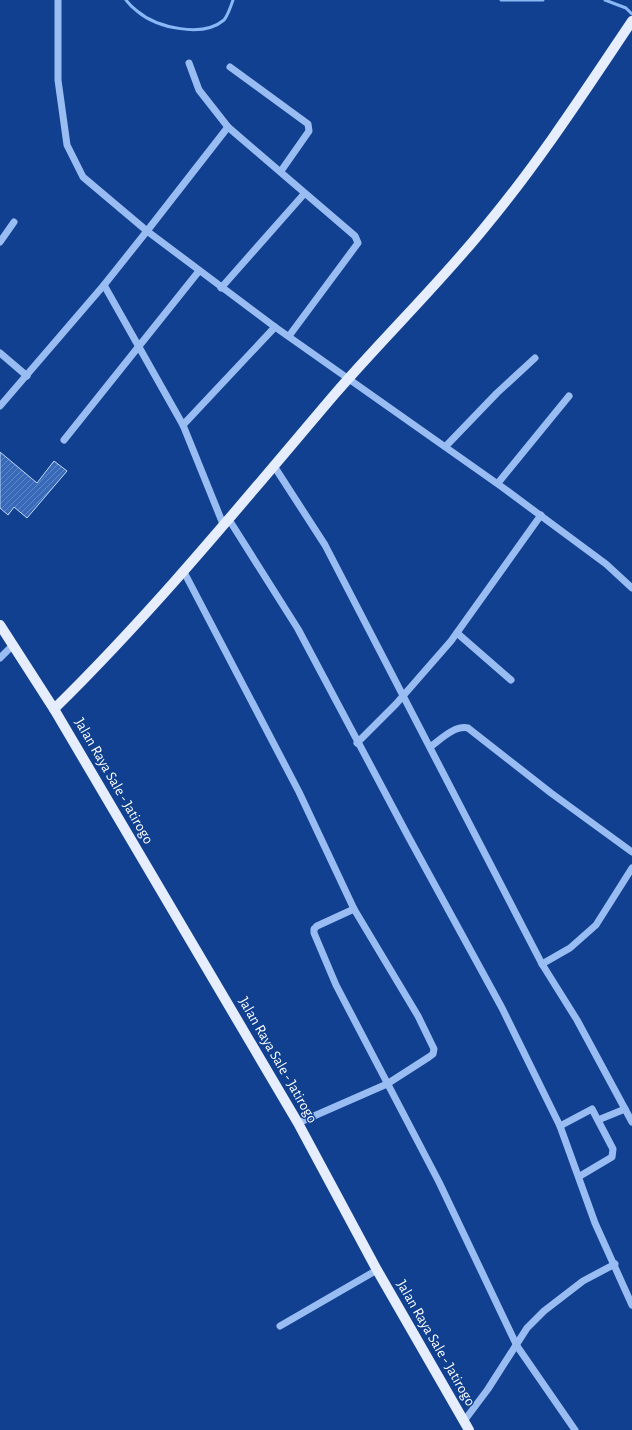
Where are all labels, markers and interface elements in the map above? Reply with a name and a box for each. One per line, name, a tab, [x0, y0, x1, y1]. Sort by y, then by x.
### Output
street label: Jalan Raya Sale - Jatirogo	[72, 715, 156, 847]
street label: Jalan Raya Sale - Jatirogo	[236, 994, 320, 1126]
street label: Jalan Raya Sale - Jatirogo	[394, 1277, 478, 1409]

